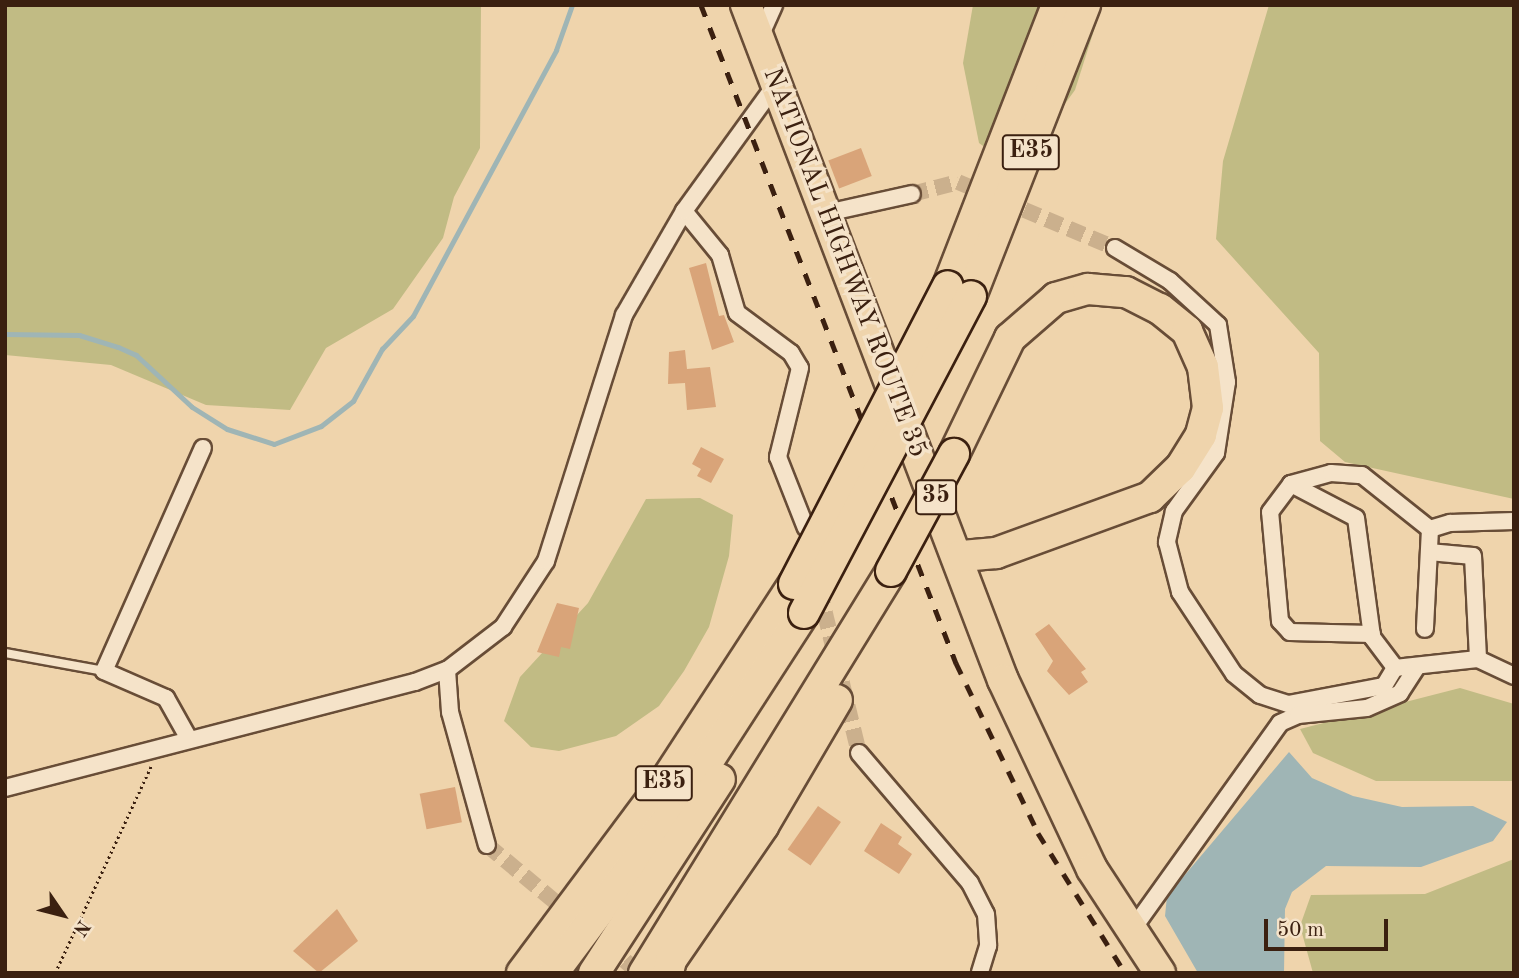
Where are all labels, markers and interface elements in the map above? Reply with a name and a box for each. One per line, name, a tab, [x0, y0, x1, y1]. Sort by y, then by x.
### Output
street label: NATIONAL HIGHWAY ROUTE 35	[755, 64, 933, 462]
road number: E35	[1001, 132, 1061, 172]
road number: 35	[915, 476, 957, 518]
road number: E35	[634, 762, 694, 804]
north arrow	[28, 880, 98, 950]
scale bar	[1267, 904, 1391, 948]
text: N	[69, 916, 93, 939]
text: 50 m	[1277, 920, 1324, 941]

